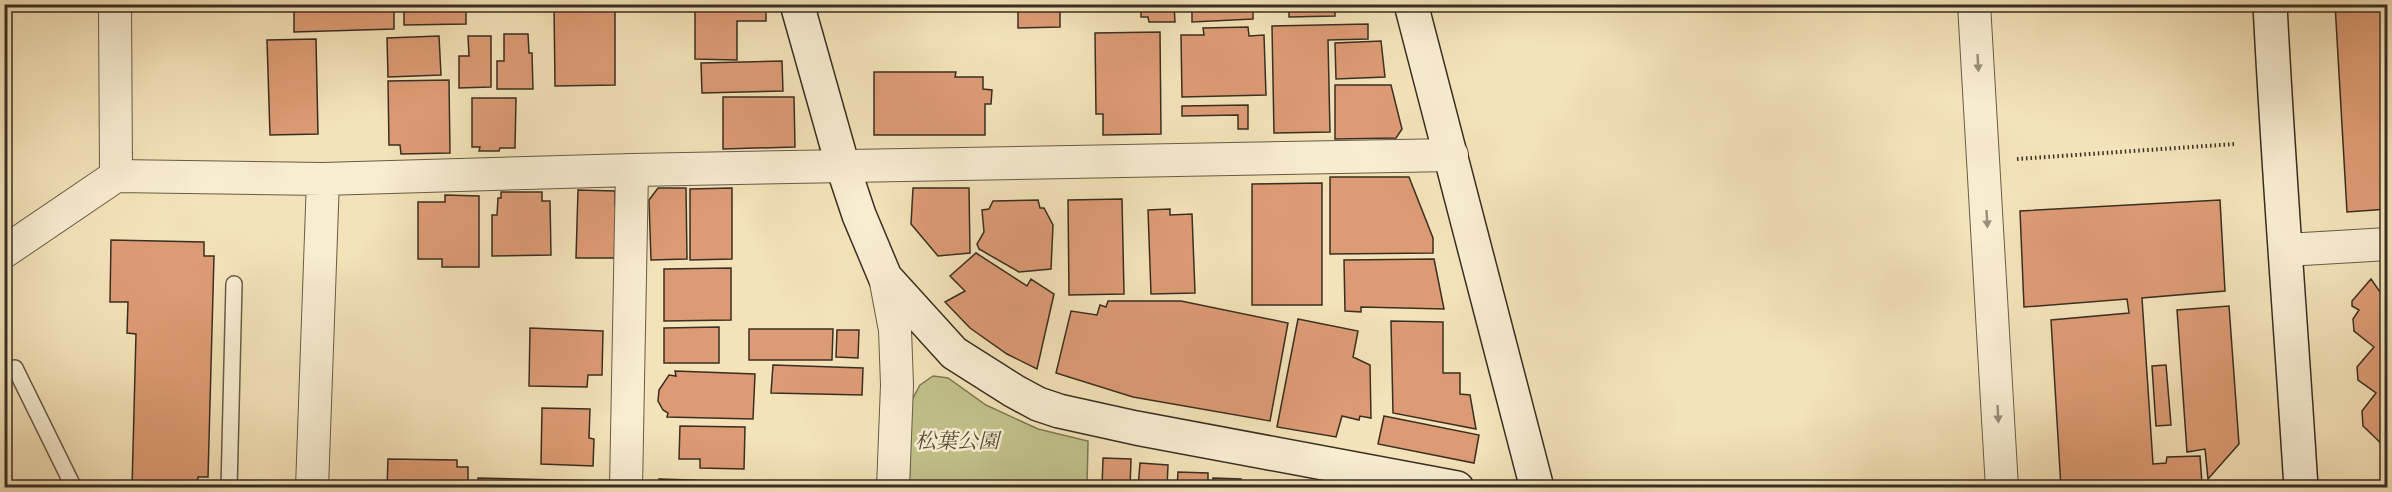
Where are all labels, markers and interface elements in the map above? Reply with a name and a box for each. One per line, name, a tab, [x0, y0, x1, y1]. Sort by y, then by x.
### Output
one-way arrow	[1973, 53, 1982, 72]
one-way arrow	[1982, 210, 1991, 229]
one-way arrow	[1993, 405, 2002, 424]
park label: 松葉公園	[915, 429, 1002, 455]

